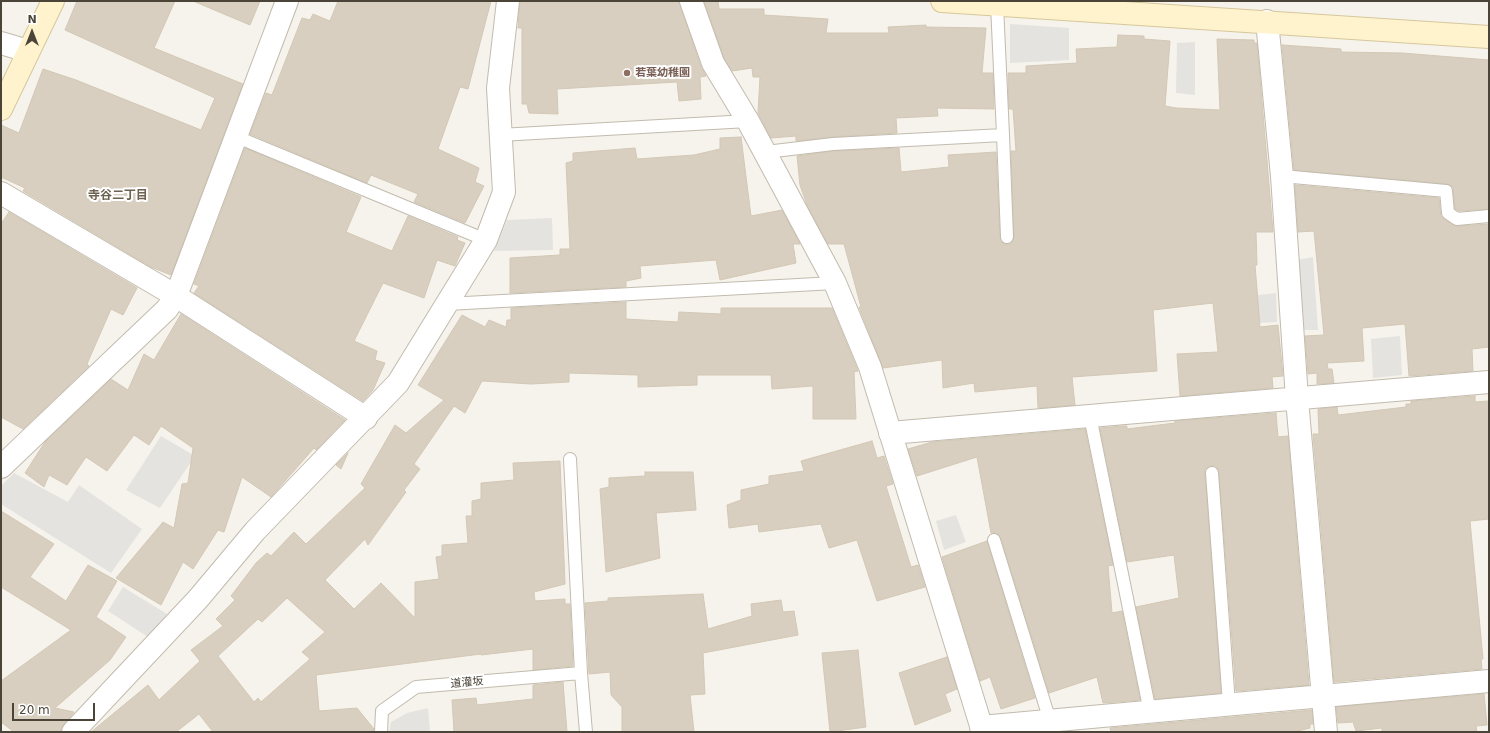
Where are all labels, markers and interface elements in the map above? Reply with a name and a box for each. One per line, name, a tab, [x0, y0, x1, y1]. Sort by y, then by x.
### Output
north arrow	[12, 12, 52, 52]
text: N	[27, 13, 37, 26]
place label: 若葉幼稚園	[635, 66, 690, 80]
marker: 若葉幼稚園	[622, 68, 632, 78]
district label: 寺谷二丁目	[88, 189, 148, 203]
street label: 道灌坂	[450, 675, 484, 691]
scale bar	[14, 695, 97, 721]
text: 20 m	[19, 703, 50, 717]

